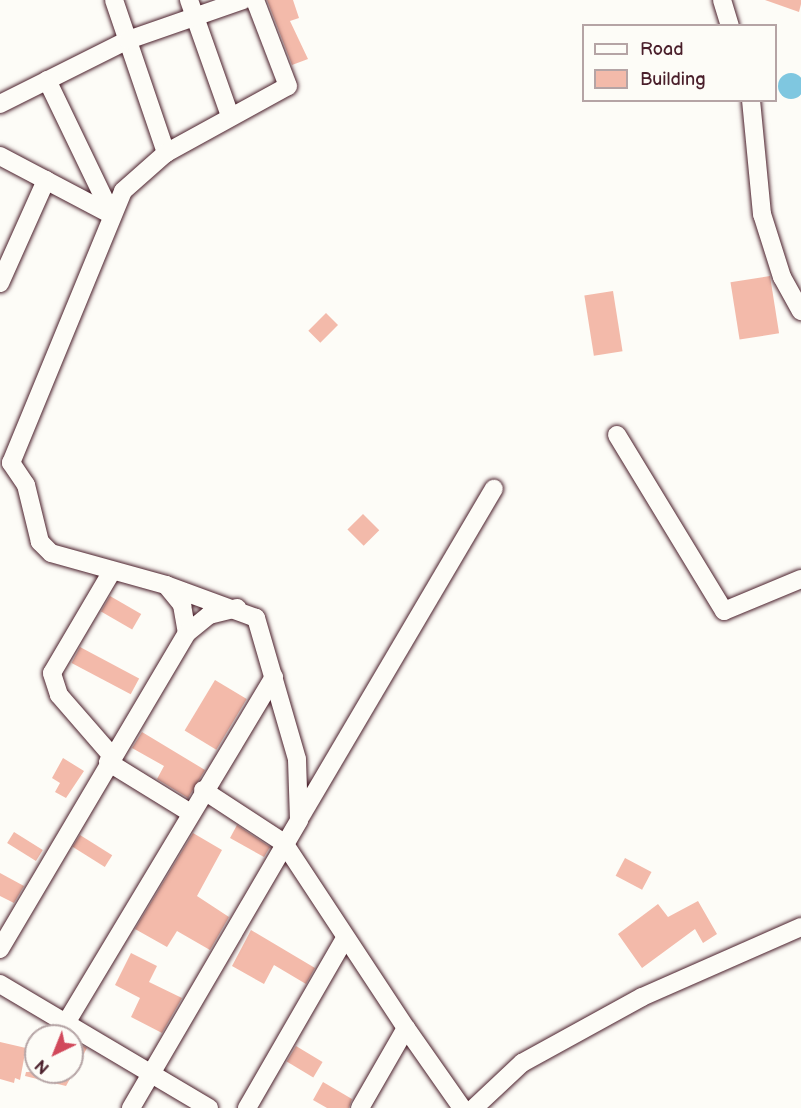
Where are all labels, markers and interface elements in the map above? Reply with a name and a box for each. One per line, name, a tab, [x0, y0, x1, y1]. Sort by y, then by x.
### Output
legend	[582, 24, 777, 102]
text: Road	[640, 39, 684, 60]
text: Building	[640, 69, 706, 90]
north arrow	[24, 1024, 84, 1084]
text: N	[32, 1055, 54, 1077]

